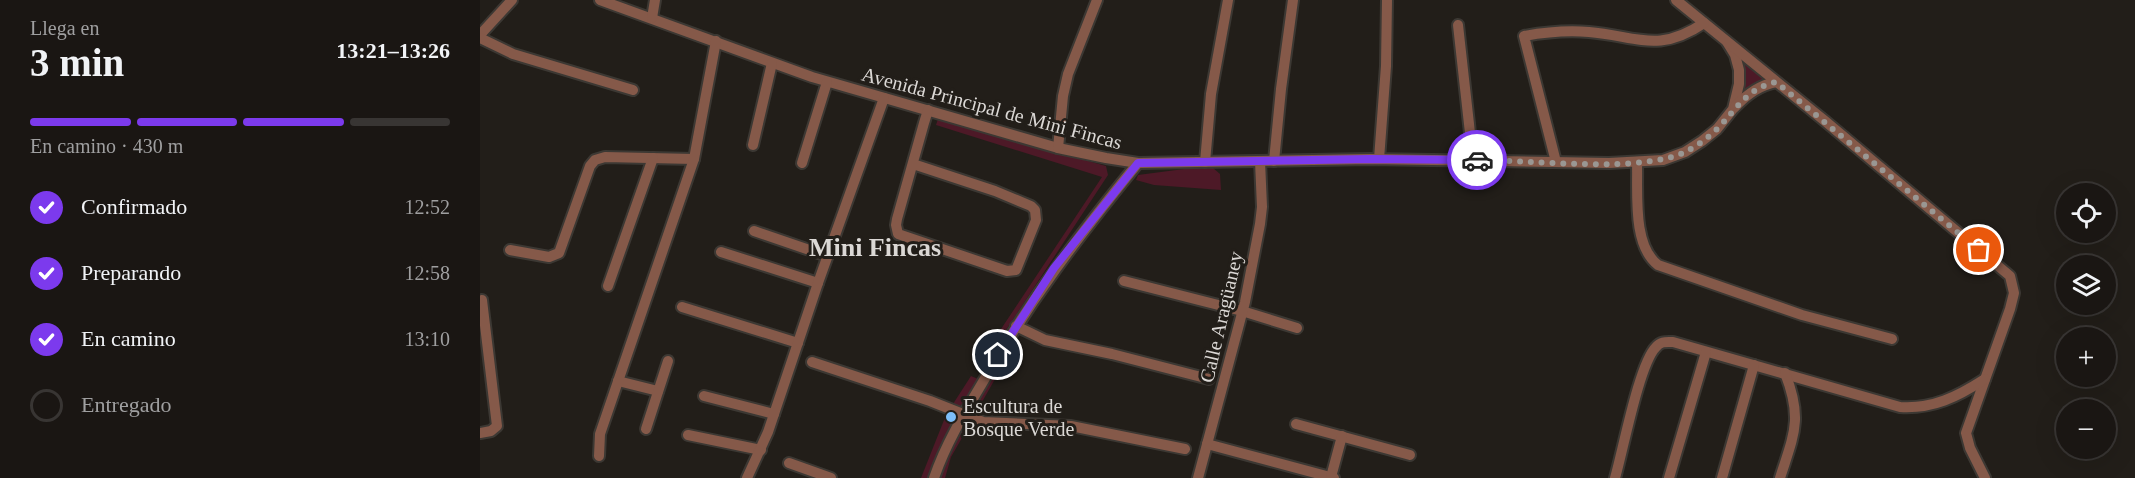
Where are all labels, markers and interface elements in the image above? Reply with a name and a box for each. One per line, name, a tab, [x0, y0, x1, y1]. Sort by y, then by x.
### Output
text: Llega en	[30, 17, 99, 39]
text: 13:21–13:26	[336, 38, 450, 63]
text: 3 min	[30, 41, 124, 84]
street label: Avenida Principal de Mini Fincas	[859, 63, 1125, 154]
courier	[1447, 130, 1507, 190]
text: En camino · 430 m	[30, 135, 183, 157]
icon: car	[1461, 144, 1494, 177]
map controls	[2056, 183, 2116, 459]
button: locate	[2056, 183, 2116, 243]
icon: check	[30, 191, 63, 224]
text: Confirmado	[81, 194, 187, 219]
text: 12:52	[404, 196, 450, 218]
pin	[1953, 224, 2004, 275]
district label: Mini Fincas	[809, 233, 941, 262]
icon: bag	[1962, 233, 1995, 266]
street label: Calle Aragüaney	[1195, 249, 1248, 385]
button: layers	[2056, 255, 2116, 315]
icon: check	[30, 257, 63, 290]
text: Preparando	[81, 260, 181, 285]
text: 12:58	[404, 262, 450, 284]
icon: check	[30, 323, 63, 356]
text: En camino	[81, 326, 176, 351]
button: +	[2056, 327, 2116, 387]
text: 13:10	[404, 328, 450, 350]
pin	[972, 329, 1023, 380]
icon: home	[981, 338, 1014, 371]
text: Entregado	[81, 392, 171, 417]
place label: Escultura de Bosque Verde	[963, 395, 1074, 441]
button: −	[2056, 399, 2116, 459]
marker: Escultura de Bosque Verde	[944, 410, 958, 424]

